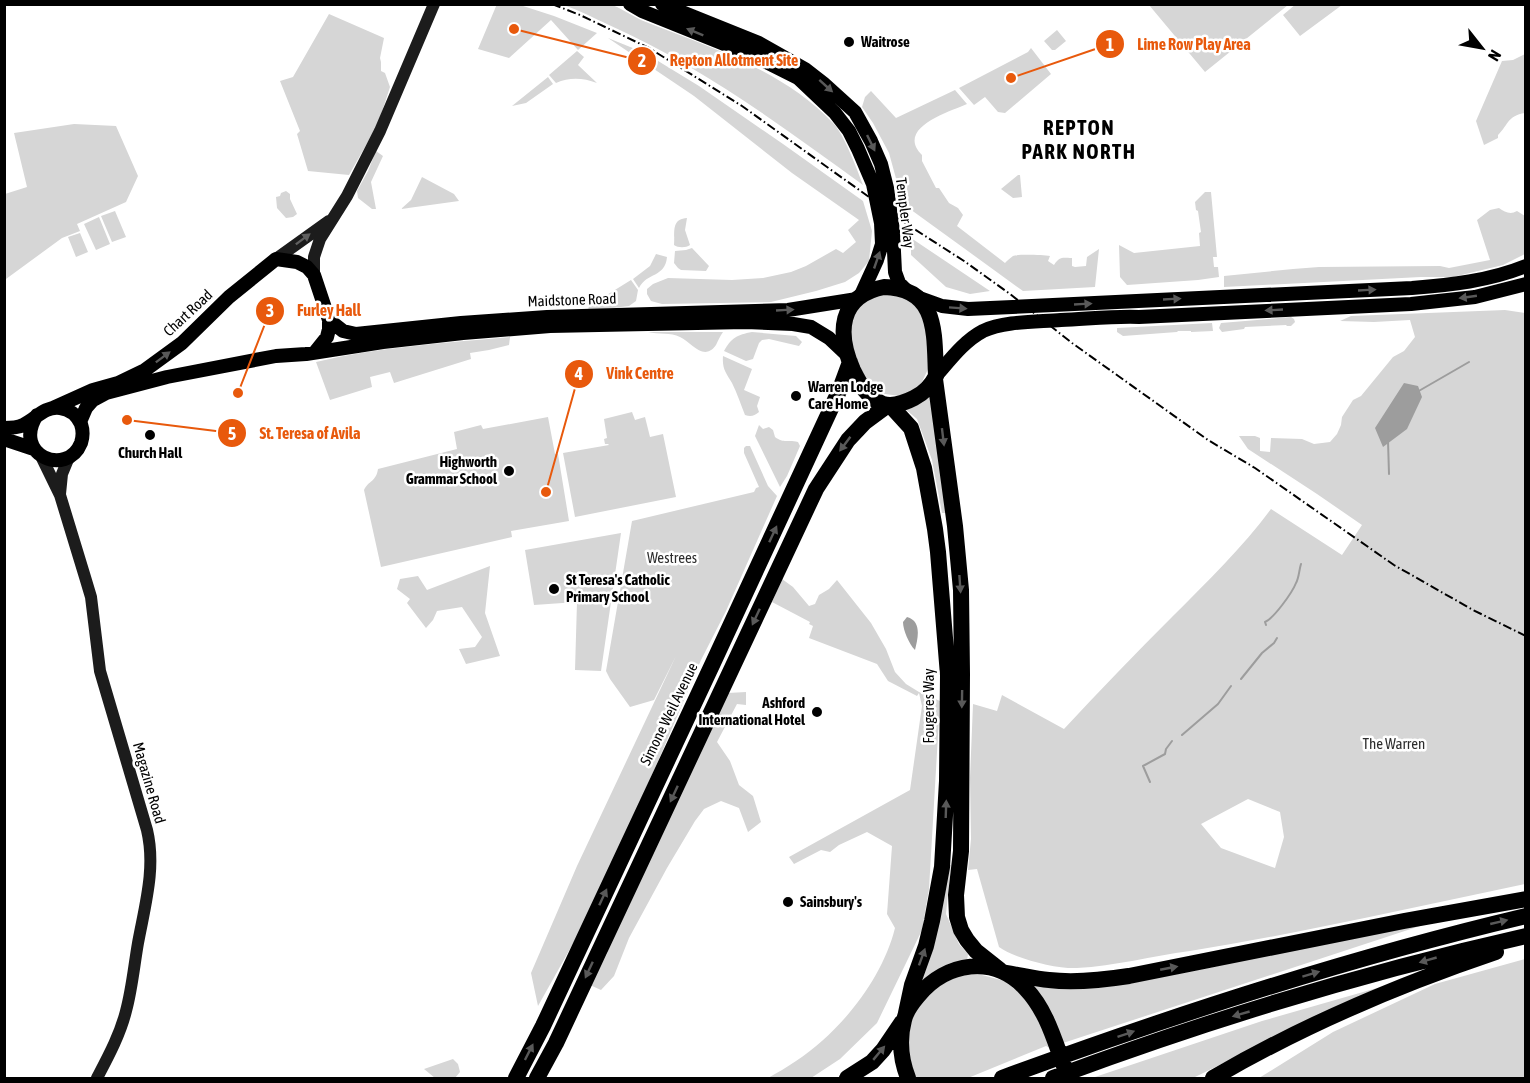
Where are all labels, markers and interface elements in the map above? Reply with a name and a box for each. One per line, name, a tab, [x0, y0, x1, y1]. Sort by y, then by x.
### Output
north arrow	[1452, 18, 1512, 78]
one-way arrow	[686, 27, 704, 37]
callout: Lime Row Play Area	[1095, 27, 1262, 61]
place label: Waitrose	[860, 33, 910, 50]
text: 1	[1106, 34, 1114, 55]
marker: Waitrose	[842, 35, 856, 49]
text: Lime Row Play Area	[1137, 35, 1251, 53]
callout: Repton Allotment Site	[627, 44, 810, 78]
text: N	[1485, 47, 1505, 64]
text: 2	[638, 50, 646, 71]
text: Repton Allotment Site	[670, 51, 798, 69]
one-way arrow	[818, 79, 833, 92]
district label: REPTON PARK NORTH	[1022, 115, 1136, 163]
one-way arrow	[866, 134, 876, 152]
street label: Templer Way	[893, 177, 918, 249]
one-way arrow	[295, 233, 311, 245]
one-way arrow	[872, 251, 882, 269]
street label: Chart Road	[160, 286, 216, 339]
one-way arrow	[1358, 286, 1377, 295]
street label: Maidstone Road	[527, 289, 617, 310]
one-way arrow	[1459, 292, 1478, 302]
callout: Furley Hall	[255, 294, 373, 328]
one-way arrow	[1163, 295, 1182, 304]
one-way arrow	[1073, 299, 1092, 309]
text: 3	[266, 300, 274, 321]
text: Furley Hall	[297, 301, 362, 319]
one-way arrow	[949, 303, 968, 313]
one-way arrow	[1265, 305, 1284, 314]
one-way arrow	[776, 306, 795, 315]
one-way arrow	[156, 352, 171, 364]
callout: Vink Centre	[564, 357, 685, 391]
text: 4	[574, 363, 583, 384]
text: Vink Centre	[605, 364, 674, 382]
place label: Warren Lodge Care Home	[807, 378, 884, 412]
marker: Warren Lodge Care Home	[789, 389, 803, 403]
callout: St. Teresa of Avila	[217, 416, 372, 450]
text: 5	[228, 423, 236, 444]
text: St. Teresa of Avila	[260, 424, 360, 442]
one-way arrow	[939, 427, 948, 446]
marker: Church Hall	[143, 428, 157, 442]
one-way arrow	[840, 437, 852, 452]
place label: Church Hall	[118, 444, 183, 461]
place label: Highworth Grammar School	[406, 453, 498, 487]
marker: Highworth Grammar School	[502, 464, 516, 478]
one-way arrow	[768, 525, 777, 542]
park label: Westrees	[647, 549, 697, 566]
place label: St Teresa's Catholic Primary School	[566, 571, 670, 605]
one-way arrow	[956, 575, 965, 594]
marker: St Teresa's Catholic Primary School	[547, 582, 561, 596]
one-way arrow	[751, 608, 760, 625]
street label: Simone Weil Avenue	[636, 660, 701, 768]
street label: Fougeres Way	[920, 668, 937, 744]
one-way arrow	[957, 690, 966, 709]
place label: Ashford International Hotel	[698, 694, 806, 728]
marker: Ashford International Hotel	[810, 705, 824, 719]
park label: The Warren	[1363, 735, 1425, 752]
street label: Magazine Road	[130, 740, 169, 825]
one-way arrow	[669, 785, 678, 802]
one-way arrow	[941, 799, 950, 818]
one-way arrow	[598, 888, 607, 905]
place label: Sainsbury's	[800, 893, 863, 910]
marker: Sainsbury's	[781, 895, 795, 909]
one-way arrow	[1490, 917, 1508, 927]
one-way arrow	[918, 948, 928, 966]
one-way arrow	[1419, 956, 1437, 965]
one-way arrow	[585, 961, 594, 978]
one-way arrow	[1159, 963, 1178, 972]
one-way arrow	[1302, 969, 1320, 978]
one-way arrow	[1232, 1010, 1250, 1019]
one-way arrow	[1117, 1029, 1135, 1039]
one-way arrow	[524, 1044, 534, 1061]
one-way arrow	[873, 1045, 886, 1061]

